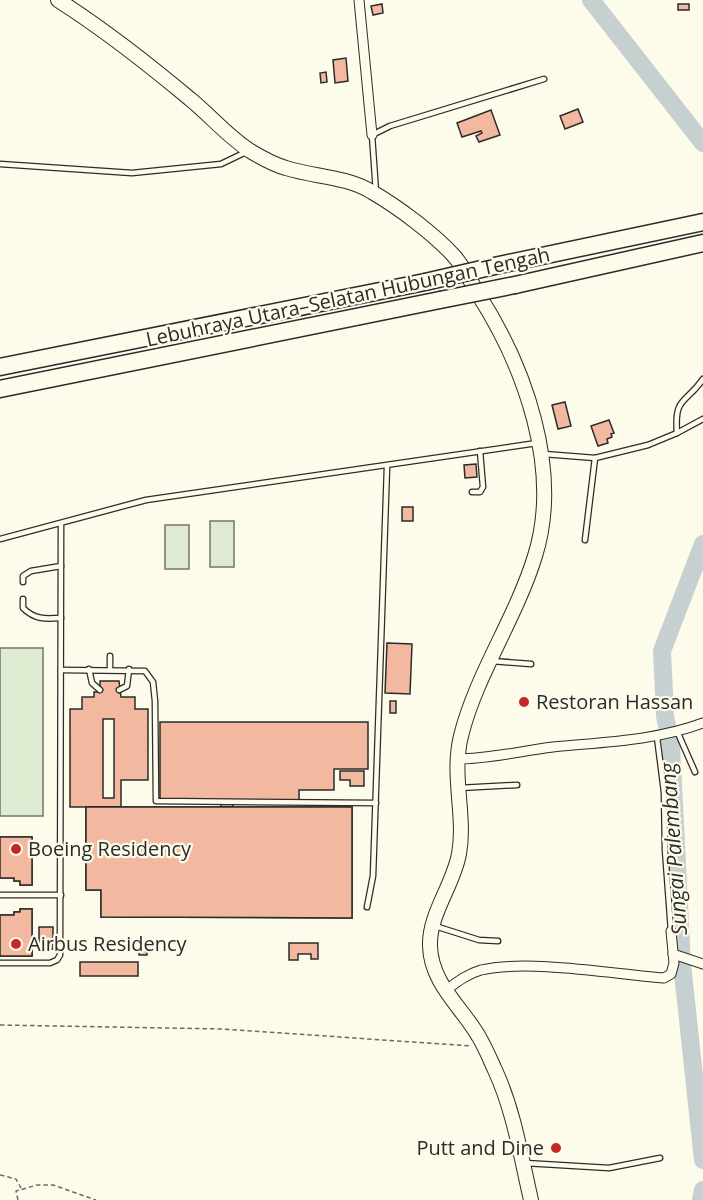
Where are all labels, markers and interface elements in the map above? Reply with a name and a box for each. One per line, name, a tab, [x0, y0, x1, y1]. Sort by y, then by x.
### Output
street label: Lebuhraya Utara–Selatan Hubungan Tengah	[143, 240, 552, 353]
place label: Restoran Hassan	[536, 688, 693, 715]
marker: Restoran Hassan	[517, 695, 531, 709]
water label: Sungai Palembang	[653, 761, 693, 936]
place label: Boeing Residency	[28, 835, 192, 862]
marker: Boeing Residency	[9, 842, 23, 856]
place label: Airbus Residency	[28, 930, 188, 957]
marker: Airbus Residency	[9, 937, 23, 951]
place label: Putt and Dine	[416, 1134, 544, 1161]
marker: Putt and Dine	[549, 1141, 563, 1155]

